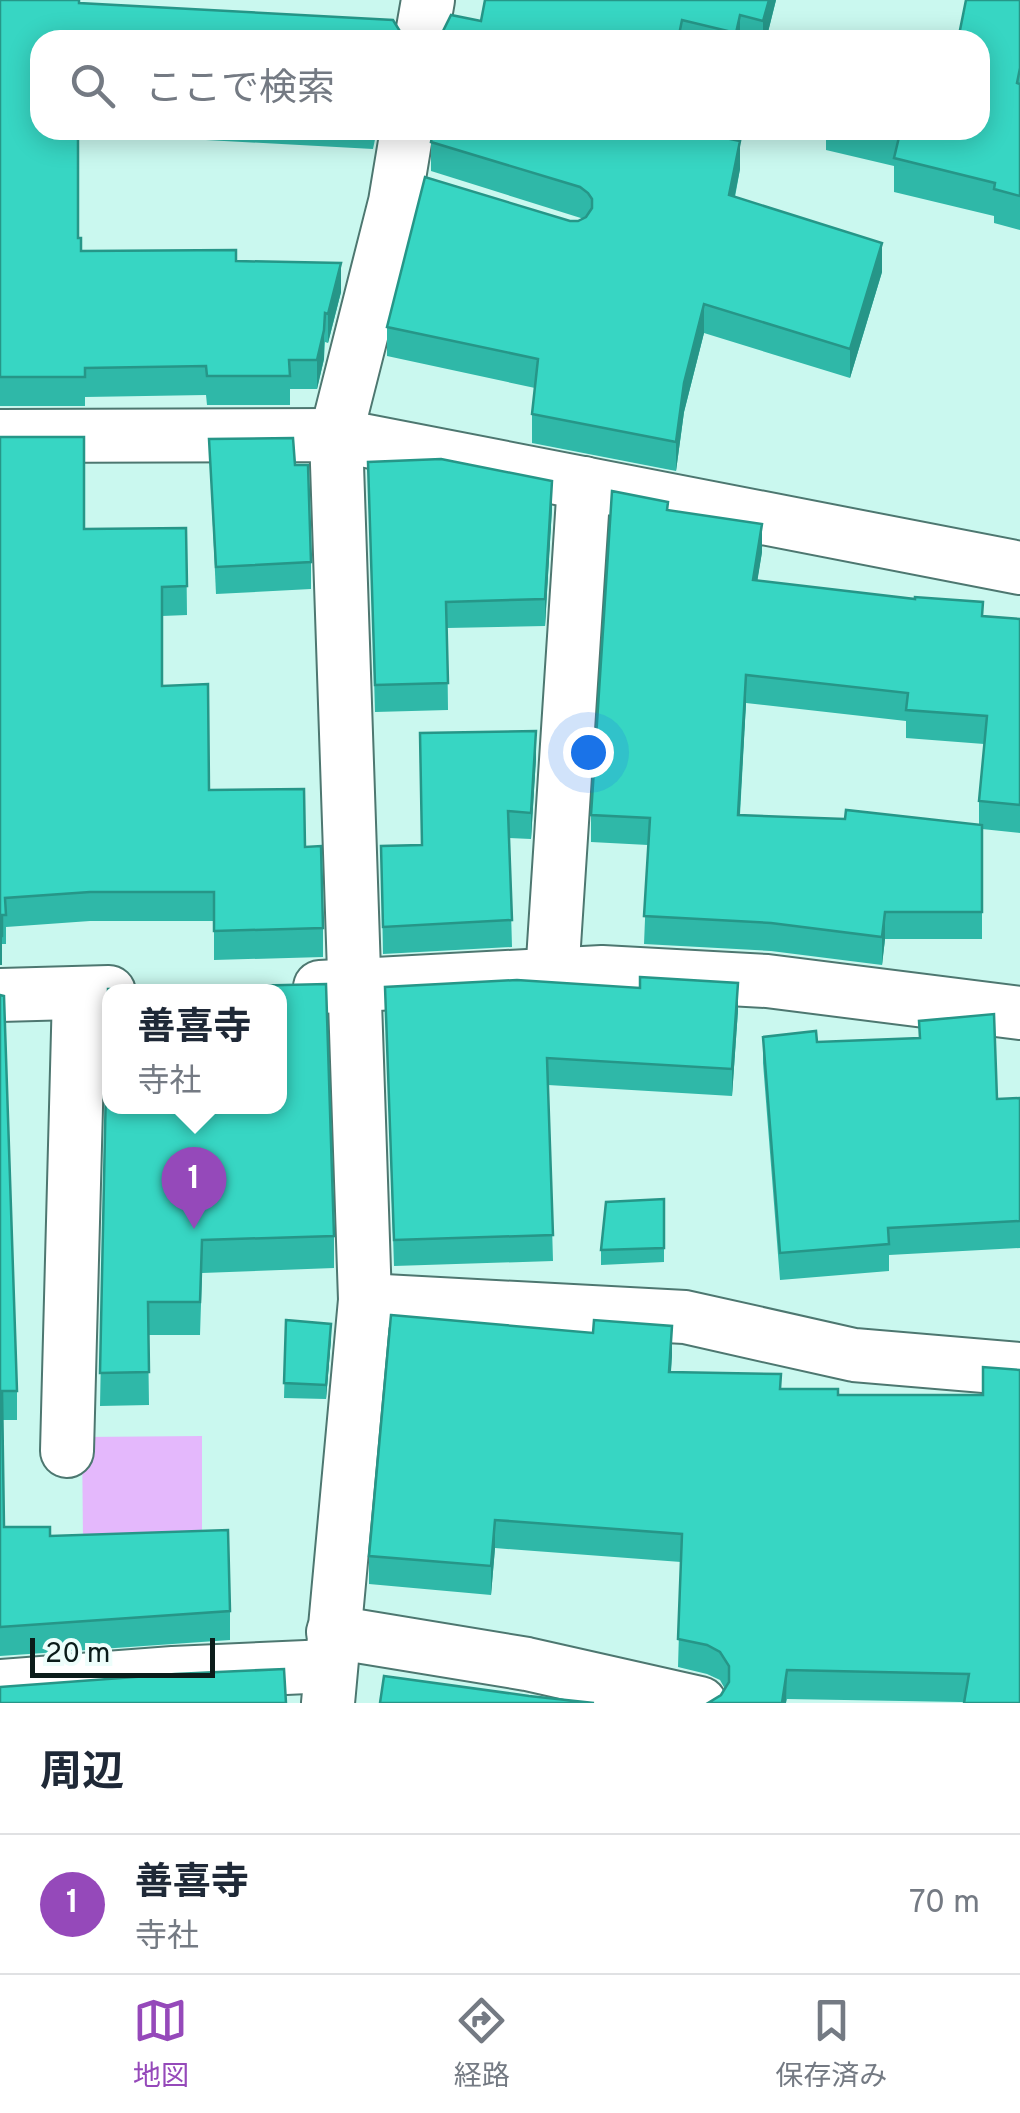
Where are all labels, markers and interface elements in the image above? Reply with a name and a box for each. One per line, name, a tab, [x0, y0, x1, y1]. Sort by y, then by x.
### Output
search box	[30, 30, 990, 140]
icon: search	[65, 58, 120, 113]
text: ここで検索	[145, 66, 335, 115]
your location	[563, 727, 614, 778]
popup	[102, 984, 287, 1114]
text: 善喜寺	[137, 1005, 252, 1054]
text: 寺社	[137, 1063, 202, 1103]
pin: 1	[162, 1146, 226, 1229]
scale bar	[30, 1633, 215, 1678]
text: 20 m	[45, 1637, 110, 1673]
text: 周辺	[40, 1748, 124, 1801]
text: 善喜寺	[135, 1860, 249, 1909]
text: 1	[66, 1884, 79, 1924]
text: 70 m	[909, 1884, 980, 1924]
text: 寺社	[135, 1918, 199, 1958]
tab: 地図	[133, 1993, 189, 2096]
tab: 経路	[454, 1993, 510, 2096]
tab: 保存済み	[775, 1993, 887, 2096]

